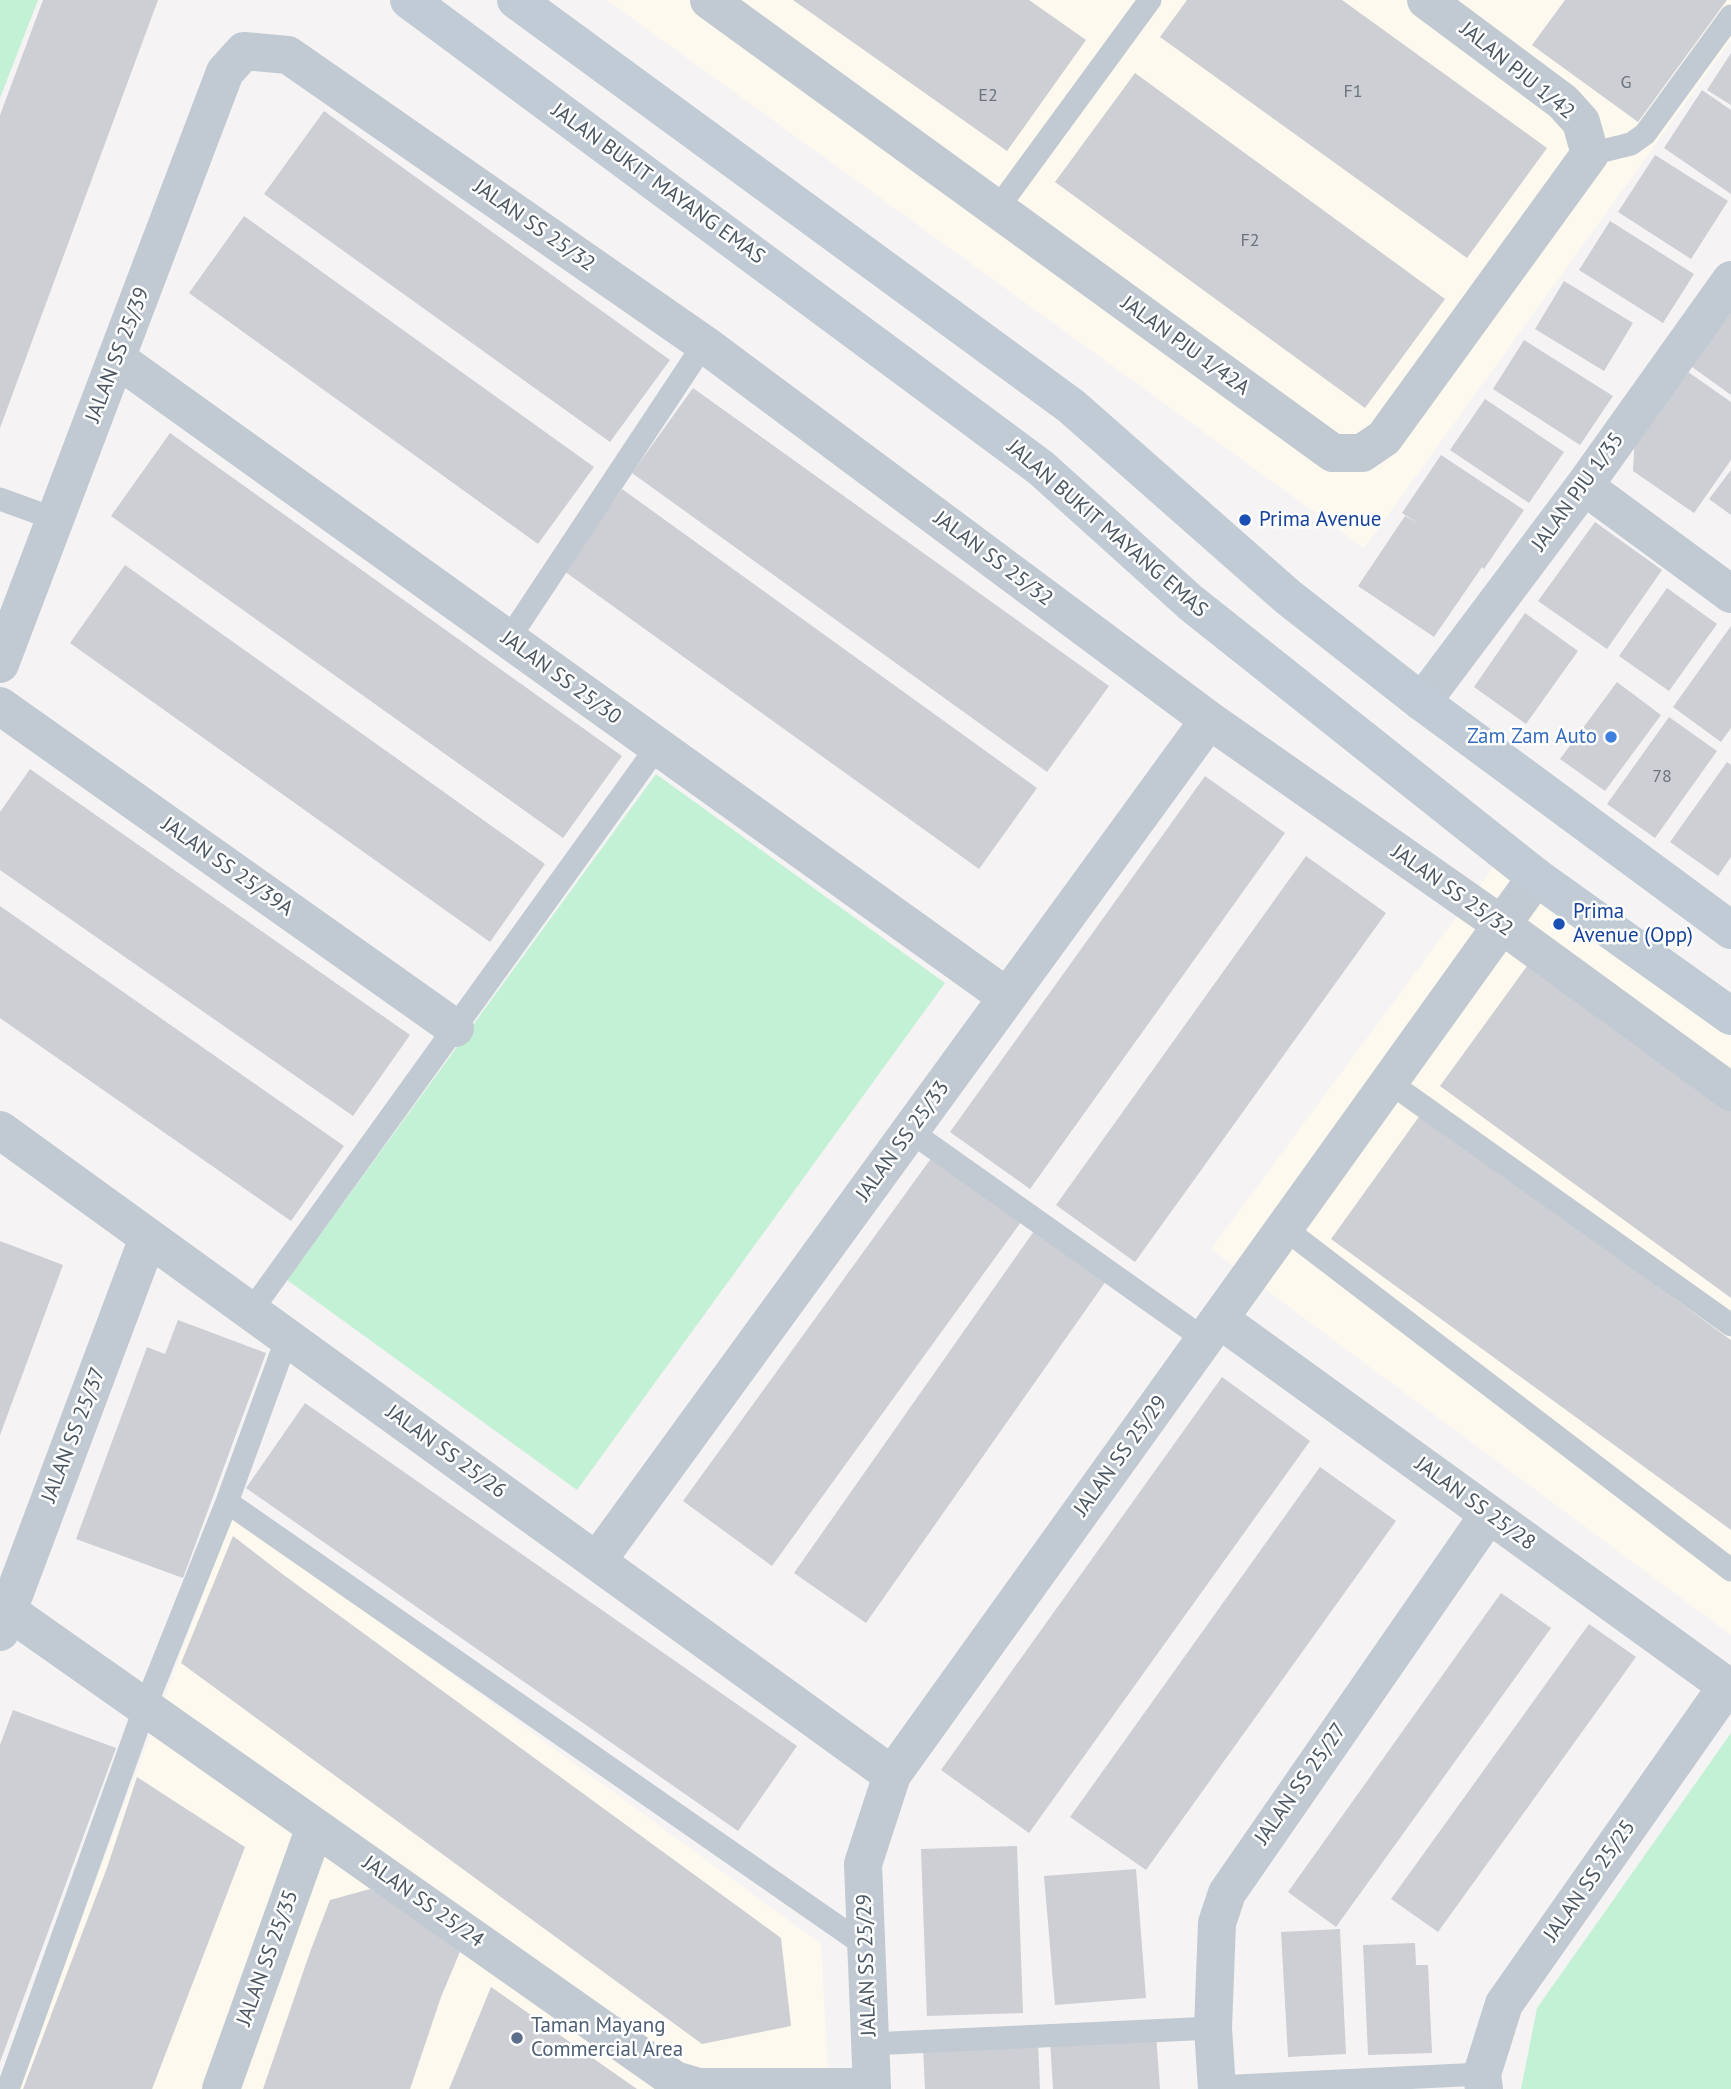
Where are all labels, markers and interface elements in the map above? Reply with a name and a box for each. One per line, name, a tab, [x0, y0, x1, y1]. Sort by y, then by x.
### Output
street label: JALAN PJU 1/42	[1455, 17, 1579, 125]
house number: G	[1620, 72, 1632, 94]
house number: F1	[1343, 81, 1363, 103]
house number: E2	[978, 85, 998, 107]
street label: JALAN BUKIT MAYANG EMAS	[546, 98, 770, 270]
street label: JALAN SS 25/32	[468, 175, 600, 277]
house number: F2	[1240, 230, 1260, 252]
street label: JALAN SS 25/39	[81, 284, 155, 426]
street label: JALAN PJU 1/42A	[1116, 291, 1254, 401]
street label: JALAN PJU 1/35	[1527, 428, 1629, 556]
street label: JALAN BUKIT MAYANG EMAS	[1002, 435, 1212, 623]
street label: JALAN SS 25/32	[929, 506, 1057, 612]
place label: Prima Avenue	[1259, 507, 1381, 533]
marker: Prima Avenue	[1237, 512, 1253, 528]
street label: JALAN SS 25/30	[496, 626, 626, 730]
place label: Zam Zam Auto	[1467, 724, 1597, 750]
marker: Zam Zam Auto	[1603, 729, 1619, 745]
house number: 78	[1652, 766, 1672, 788]
street label: JALAN SS 25/39A	[156, 812, 298, 922]
street label: JALAN SS 25/32	[1386, 840, 1518, 942]
place label: Prima Avenue (Opp)	[1573, 899, 1693, 949]
marker: Prima Avenue (Opp)	[1551, 916, 1567, 932]
street label: JALAN SS 25/33	[851, 1076, 955, 1206]
street label: JALAN SS 25/37	[37, 1364, 111, 1506]
street label: JALAN SS 25/29	[1069, 1391, 1173, 1521]
street label: JALAN SS 25/26	[381, 1400, 511, 1504]
street label: JALAN SS 25/28	[1410, 1452, 1540, 1556]
street label: JALAN SS 25/27	[1250, 1718, 1352, 1850]
street label: JALAN SS 25/25	[1539, 1815, 1641, 1947]
street label: JALAN SS 25/24	[357, 1851, 489, 1953]
street label: JALAN SS 25/35	[232, 1887, 304, 2029]
street label: JALAN SS 25/29	[852, 1893, 882, 2037]
place label: Taman Mayang Commercial Area	[531, 2013, 683, 2063]
marker: Taman Mayang Commercial Area	[509, 2030, 525, 2046]

